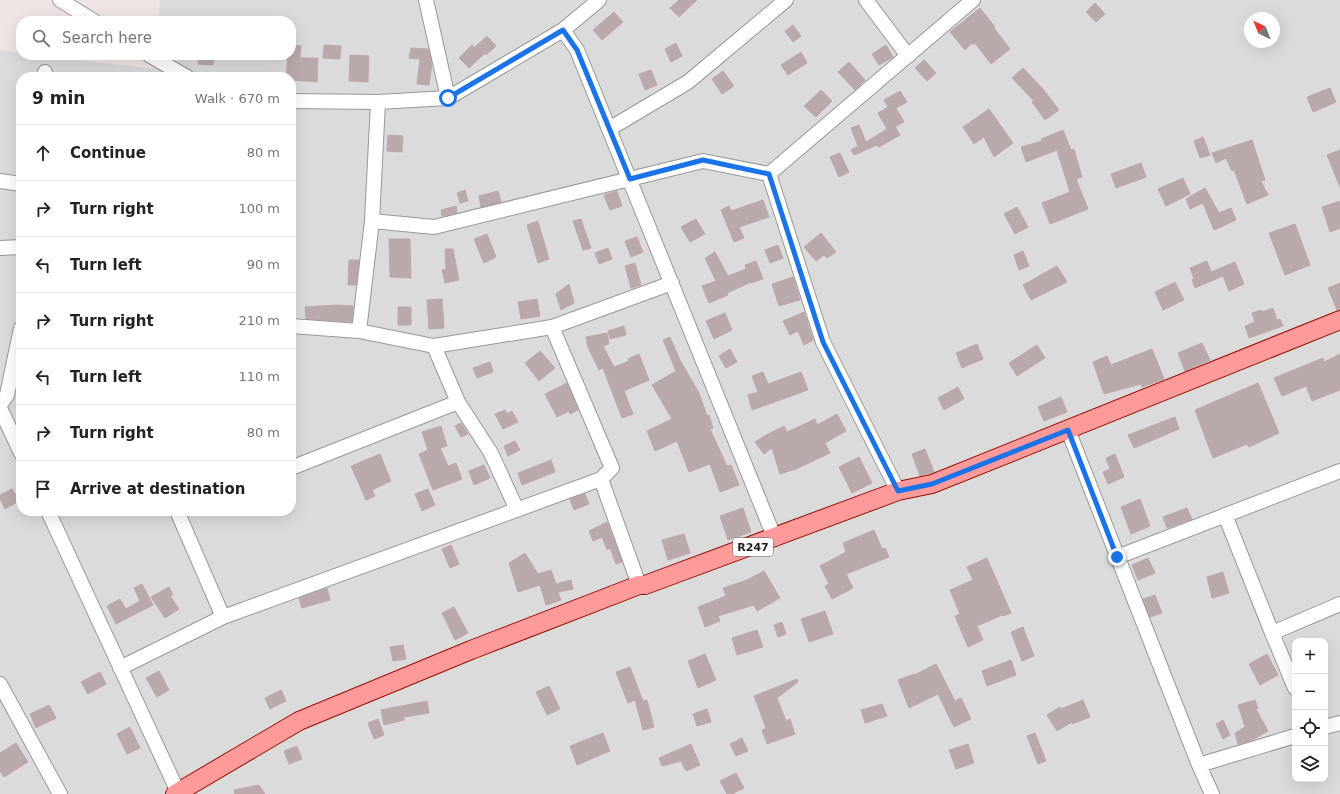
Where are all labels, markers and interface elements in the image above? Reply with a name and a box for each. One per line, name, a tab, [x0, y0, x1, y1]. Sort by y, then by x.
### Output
north arrow	[1244, 12, 1280, 48]
search box	[16, 16, 296, 60]
icon: search	[30, 27, 52, 49]
text: Search here	[62, 29, 152, 47]
text: 9 min	[32, 88, 85, 108]
route start	[439, 89, 457, 107]
text: Walk · 670 m	[195, 91, 280, 106]
icon: ahead	[32, 142, 54, 164]
text: Continue	[70, 144, 146, 162]
text: 80 m	[247, 145, 280, 160]
icon: right	[32, 198, 54, 220]
text: Turn right	[70, 200, 154, 218]
text: 100 m	[238, 201, 280, 216]
icon: left	[32, 254, 54, 276]
text: Turn left	[70, 256, 142, 274]
text: 90 m	[247, 257, 280, 272]
icon: right	[32, 310, 54, 332]
text: Turn right	[70, 312, 154, 330]
text: 210 m	[238, 313, 280, 328]
icon: left	[32, 366, 54, 388]
text: Turn left	[70, 368, 142, 386]
text: 110 m	[238, 369, 280, 384]
icon: right	[32, 422, 54, 444]
text: Turn right	[70, 424, 154, 442]
text: 80 m	[247, 425, 280, 440]
icon: arrive	[32, 478, 54, 500]
text: Arrive at destination	[70, 480, 245, 498]
road number: R247	[733, 538, 773, 556]
route end	[1108, 548, 1126, 566]
map controls	[1292, 638, 1328, 782]
button: +	[1292, 638, 1328, 674]
button: −	[1292, 674, 1328, 710]
button: locate	[1292, 710, 1328, 746]
button: layers	[1292, 746, 1328, 782]

